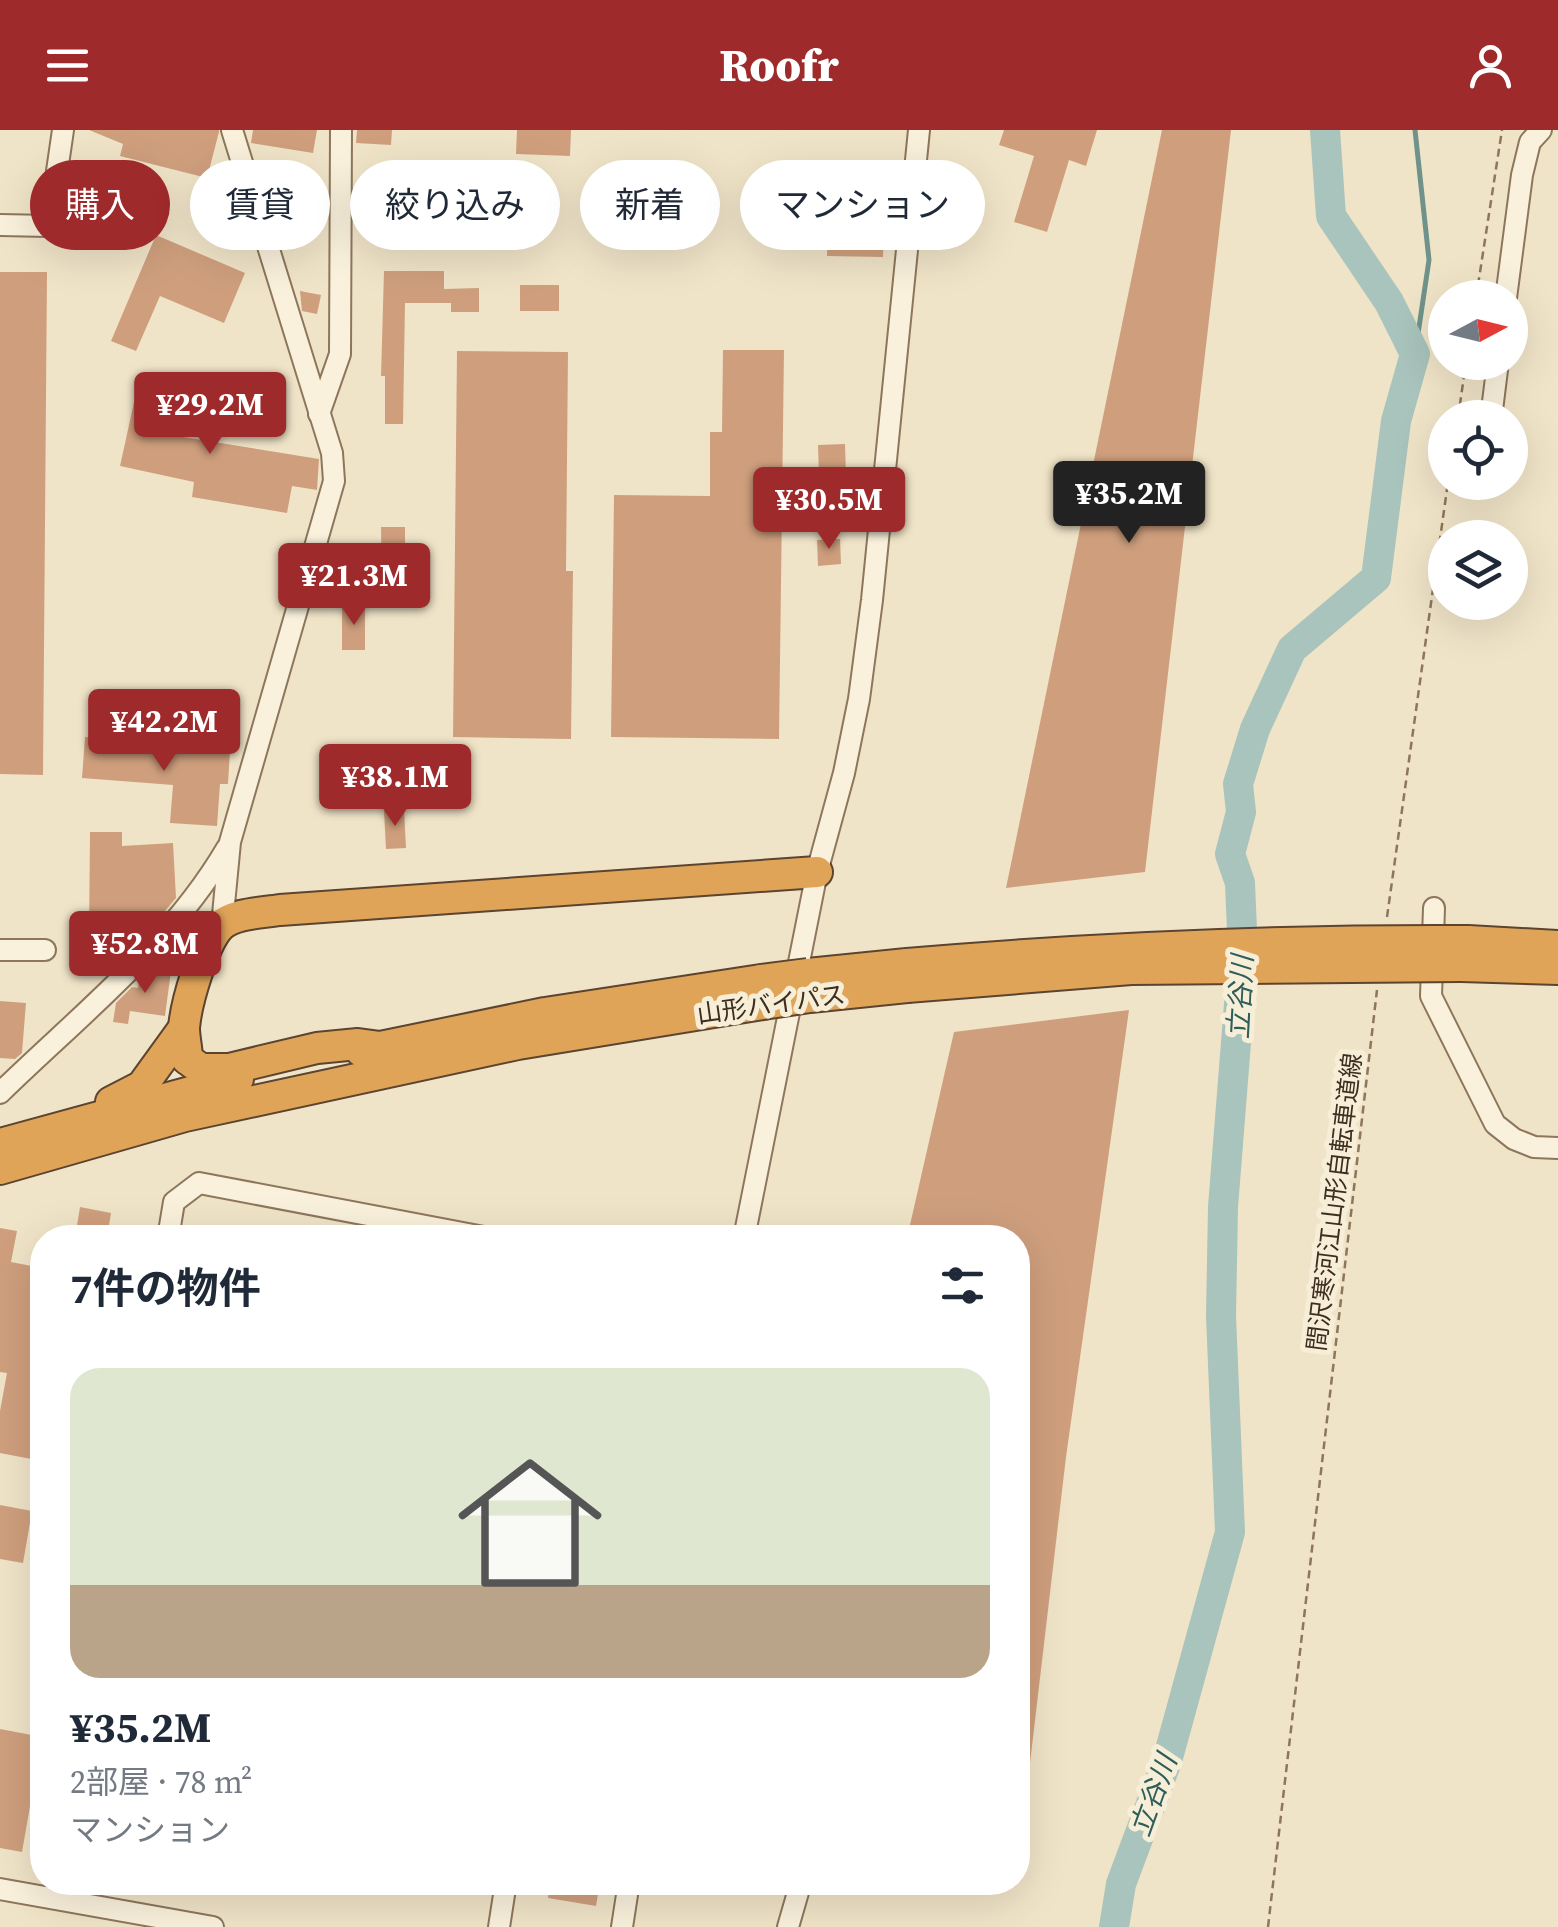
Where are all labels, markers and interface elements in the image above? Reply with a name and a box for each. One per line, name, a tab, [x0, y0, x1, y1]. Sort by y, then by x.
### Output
text: Roofr	[719, 34, 839, 96]
icon: menu	[40, 38, 95, 93]
icon: person	[1463, 38, 1518, 93]
chip: 購入	[30, 160, 170, 250]
chip: 賃貸	[190, 160, 330, 250]
chip: 絞り込み	[350, 160, 560, 250]
chip: 新着	[580, 160, 720, 250]
chip: マンション	[740, 160, 985, 250]
north arrow	[1428, 280, 1528, 380]
map controls	[1428, 280, 1528, 620]
pin: ¥29.2M	[129, 372, 291, 457]
text: ¥29.2M	[156, 382, 264, 426]
button: locate	[1428, 400, 1528, 500]
pin: ¥35.2M	[1048, 461, 1210, 546]
pin: ¥30.5M	[748, 467, 910, 552]
text: ¥35.2M	[1075, 471, 1183, 515]
text: ¥30.5M	[775, 477, 883, 521]
button: layers	[1428, 520, 1528, 620]
pin: ¥21.3M	[273, 543, 435, 628]
text: ¥21.3M	[300, 553, 408, 597]
pin: ¥42.2M	[83, 689, 245, 774]
text: ¥42.2M	[110, 699, 218, 743]
pin: ¥38.1M	[314, 744, 476, 829]
text: ¥38.1M	[341, 754, 449, 798]
pin: ¥52.8M	[64, 911, 226, 996]
text: ¥52.8M	[91, 921, 199, 965]
water label: 立谷川	[1219, 951, 1261, 1040]
street label: 山形バイパス	[695, 977, 847, 1031]
street label: 間沢寒河江山形自転車道線	[1299, 1051, 1369, 1353]
icon: filters	[935, 1258, 990, 1313]
text: 7件の物件	[70, 1259, 261, 1317]
icon: home	[440, 1433, 620, 1613]
text: ¥35.2M	[70, 1698, 211, 1756]
water label: 立谷川	[1121, 1746, 1186, 1841]
text: 2部屋 · 78 m²	[70, 1760, 252, 1804]
text: マンション	[70, 1808, 230, 1852]

